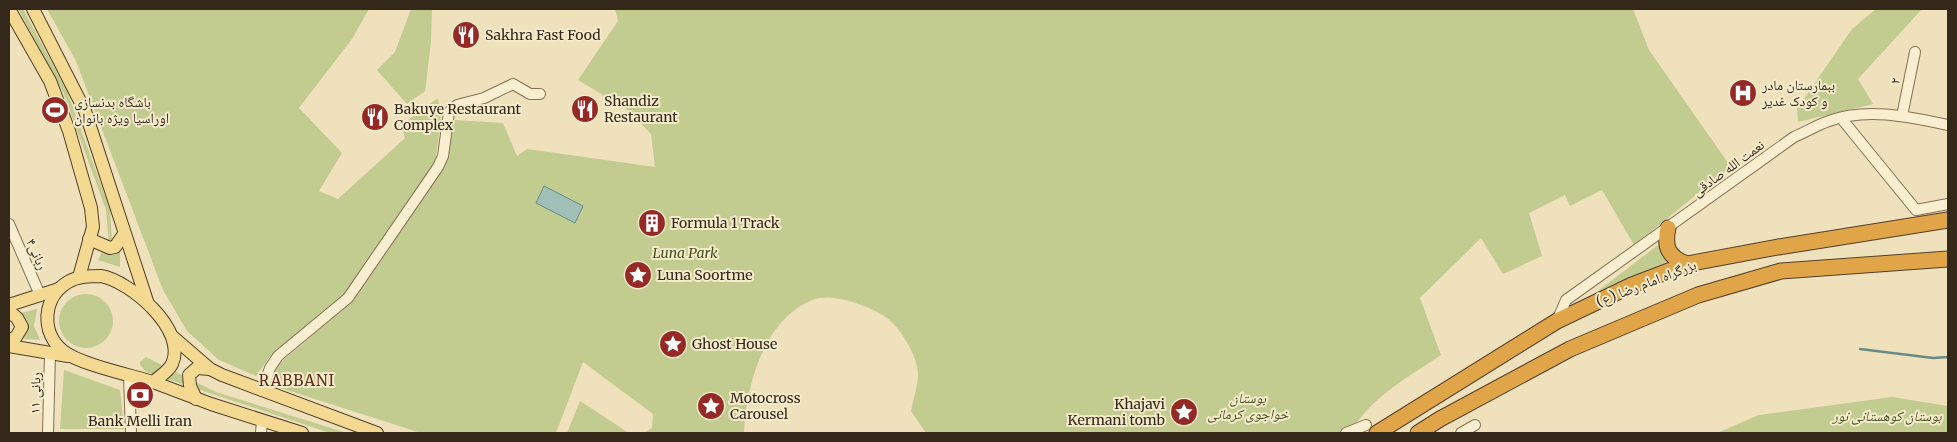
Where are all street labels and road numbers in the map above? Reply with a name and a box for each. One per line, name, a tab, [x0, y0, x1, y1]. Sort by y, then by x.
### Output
street label: ۲	[1886, 76, 1904, 86]
street label: نعمت الله صادقی	[1688, 136, 1768, 200]
street label: ربانی۴	[22, 235, 52, 273]
street label: بزرگراه امام رضا (ع)	[1593, 256, 1699, 311]
street label: ربانی ۱۱	[26, 372, 44, 414]

